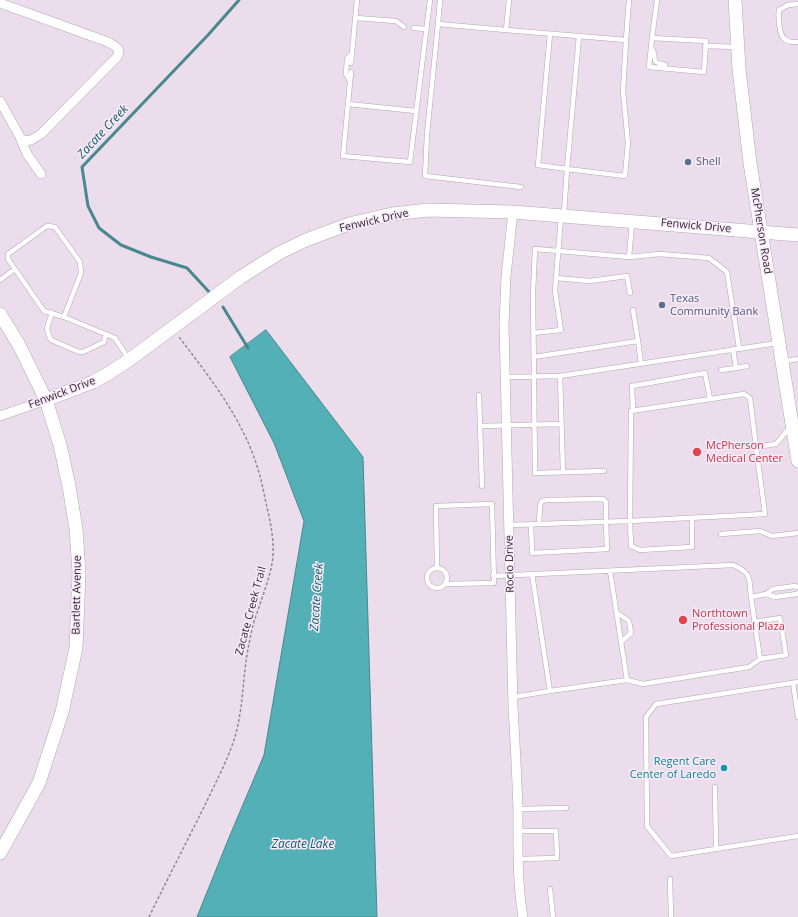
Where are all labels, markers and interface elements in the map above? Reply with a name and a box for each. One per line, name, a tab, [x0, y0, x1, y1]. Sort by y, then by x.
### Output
water label: Zacate Creek	[75, 102, 131, 162]
place label: Shell	[696, 155, 721, 169]
marker: Shell	[683, 157, 693, 167]
street label: McPherson Road	[748, 187, 774, 275]
street label: Fenwick Drive	[338, 207, 410, 235]
street label: Fenwick Drive	[660, 216, 732, 236]
place label: Texas Community Bank	[670, 292, 758, 318]
marker: Texas Community Bank	[657, 300, 667, 310]
street label: Fenwick Drive	[27, 374, 97, 412]
place label: McPherson Medical Center	[706, 439, 783, 465]
marker: McPherson Medical Center	[691, 446, 703, 458]
street label: Rocio Drive	[503, 535, 517, 593]
street label: Bartlett Avenue	[70, 555, 84, 635]
water label: Zacate Creek	[307, 563, 327, 631]
street label: Zacate Creek Trail	[233, 565, 269, 657]
place label: Northtown Professional Plaza	[692, 607, 785, 633]
marker: Northtown Professional Plaza	[677, 614, 689, 626]
place label: Regent Care Center of Laredo	[630, 755, 716, 781]
marker: Regent Care Center of Laredo	[719, 763, 729, 773]
water label: Zacate Lake	[272, 838, 334, 852]

